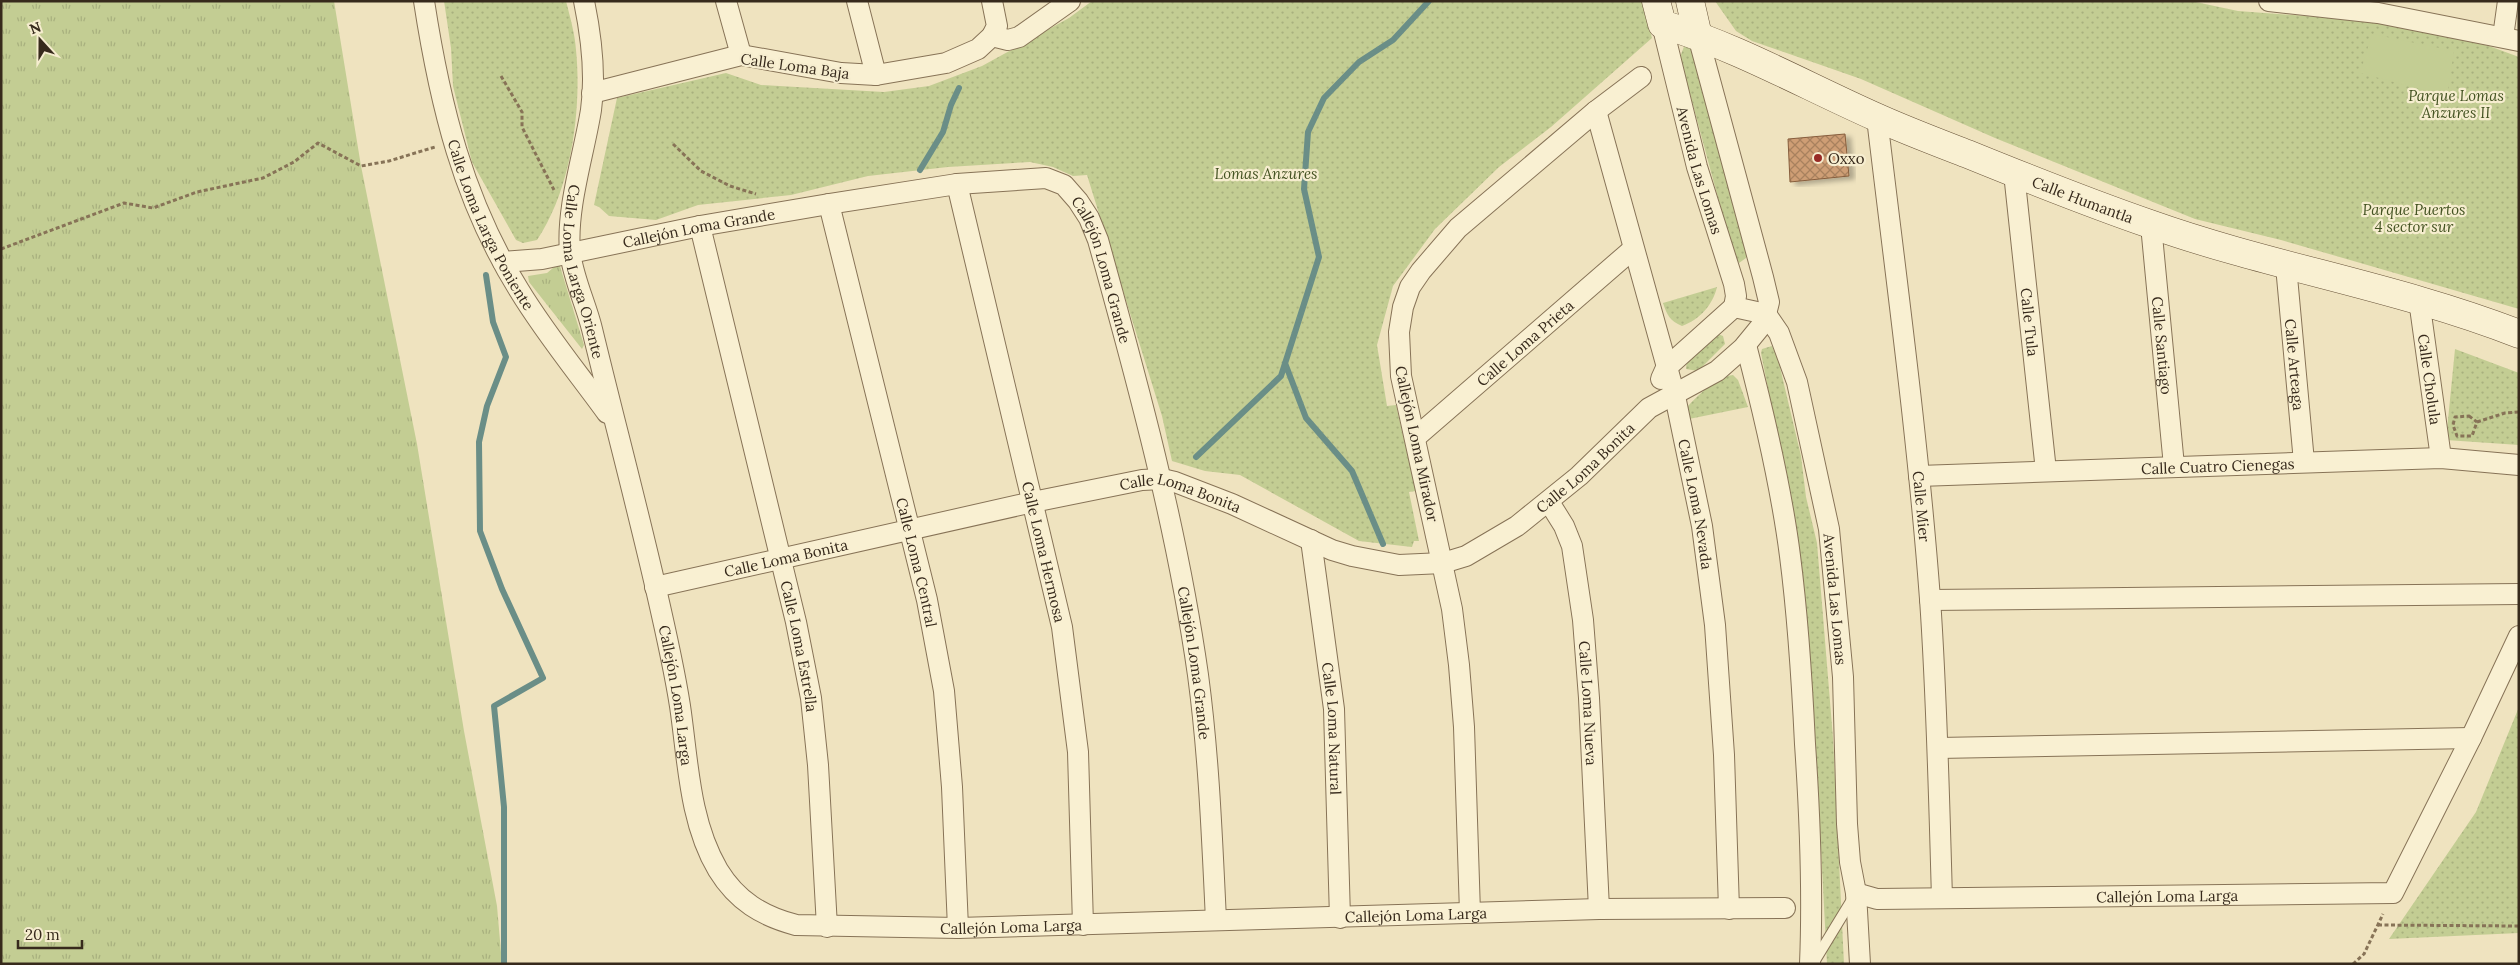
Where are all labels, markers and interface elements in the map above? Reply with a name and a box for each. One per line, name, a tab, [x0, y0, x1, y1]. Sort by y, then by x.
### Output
north arrow	[15, 15, 65, 65]
text: N	[27, 17, 44, 38]
street label: Calle Loma Baja	[739, 49, 851, 83]
park label: Parque Lomas Anzures II	[2408, 86, 2504, 122]
street label: Avenida Las Lomas	[1673, 103, 1727, 236]
street label: Calle Loma Larga Poniente	[444, 137, 539, 314]
place label: Oxxo	[1828, 149, 1865, 168]
marker: Oxxo	[1812, 152, 1824, 164]
park label: Lomas Anzures	[1215, 164, 1317, 183]
street label: Calle Humantla	[2029, 171, 2136, 227]
street label: Calle Loma Larga Oriente	[560, 183, 608, 361]
street label: Callejón Loma Grande	[1068, 192, 1135, 345]
park label: Parque Puertos 4 sector sur	[2362, 200, 2466, 236]
street label: Callejón Loma Grande	[621, 204, 776, 251]
street label: Calle Tula	[2017, 287, 2043, 358]
street label: Calle Loma Prieta	[1472, 295, 1578, 390]
street label: Calle Santiago	[2148, 295, 2177, 396]
street label: Calle Arteaga	[2281, 318, 2309, 412]
street label: Calle Cholula	[2414, 333, 2446, 426]
street label: Callejón Loma Mirador	[1391, 364, 1443, 524]
street label: Calle Loma Bonita	[1532, 418, 1638, 517]
street label: Calle Loma Nevada	[1675, 437, 1717, 571]
street label: Calle Cuatro Cienegas	[2141, 454, 2295, 478]
street label: Calle Loma Bonita	[1118, 469, 1244, 517]
street label: Calle Mier	[1909, 470, 1935, 543]
street label: Calle Loma Hermosa	[1018, 480, 1070, 624]
street label: Calle Loma Central	[892, 495, 941, 629]
street label: Avenida Las Lomas	[1820, 532, 1851, 666]
street label: Calle Loma Bonita	[722, 534, 850, 581]
street label: Calle Loma Estrella	[777, 579, 822, 713]
street label: Callejón Loma Grande	[1174, 585, 1215, 740]
street label: Callejón Loma Larga	[655, 623, 697, 767]
street label: Calle Loma Nueva	[1575, 640, 1602, 766]
street label: Calle Loma Natural	[1318, 661, 1346, 795]
street label: Callejón Loma Larga	[2096, 885, 2239, 906]
street label: Callejón Loma Larga	[1345, 903, 1488, 926]
street label: Callejón Loma Larga	[940, 915, 1083, 938]
scale bar	[18, 918, 81, 950]
text: 20 m	[25, 925, 60, 944]

